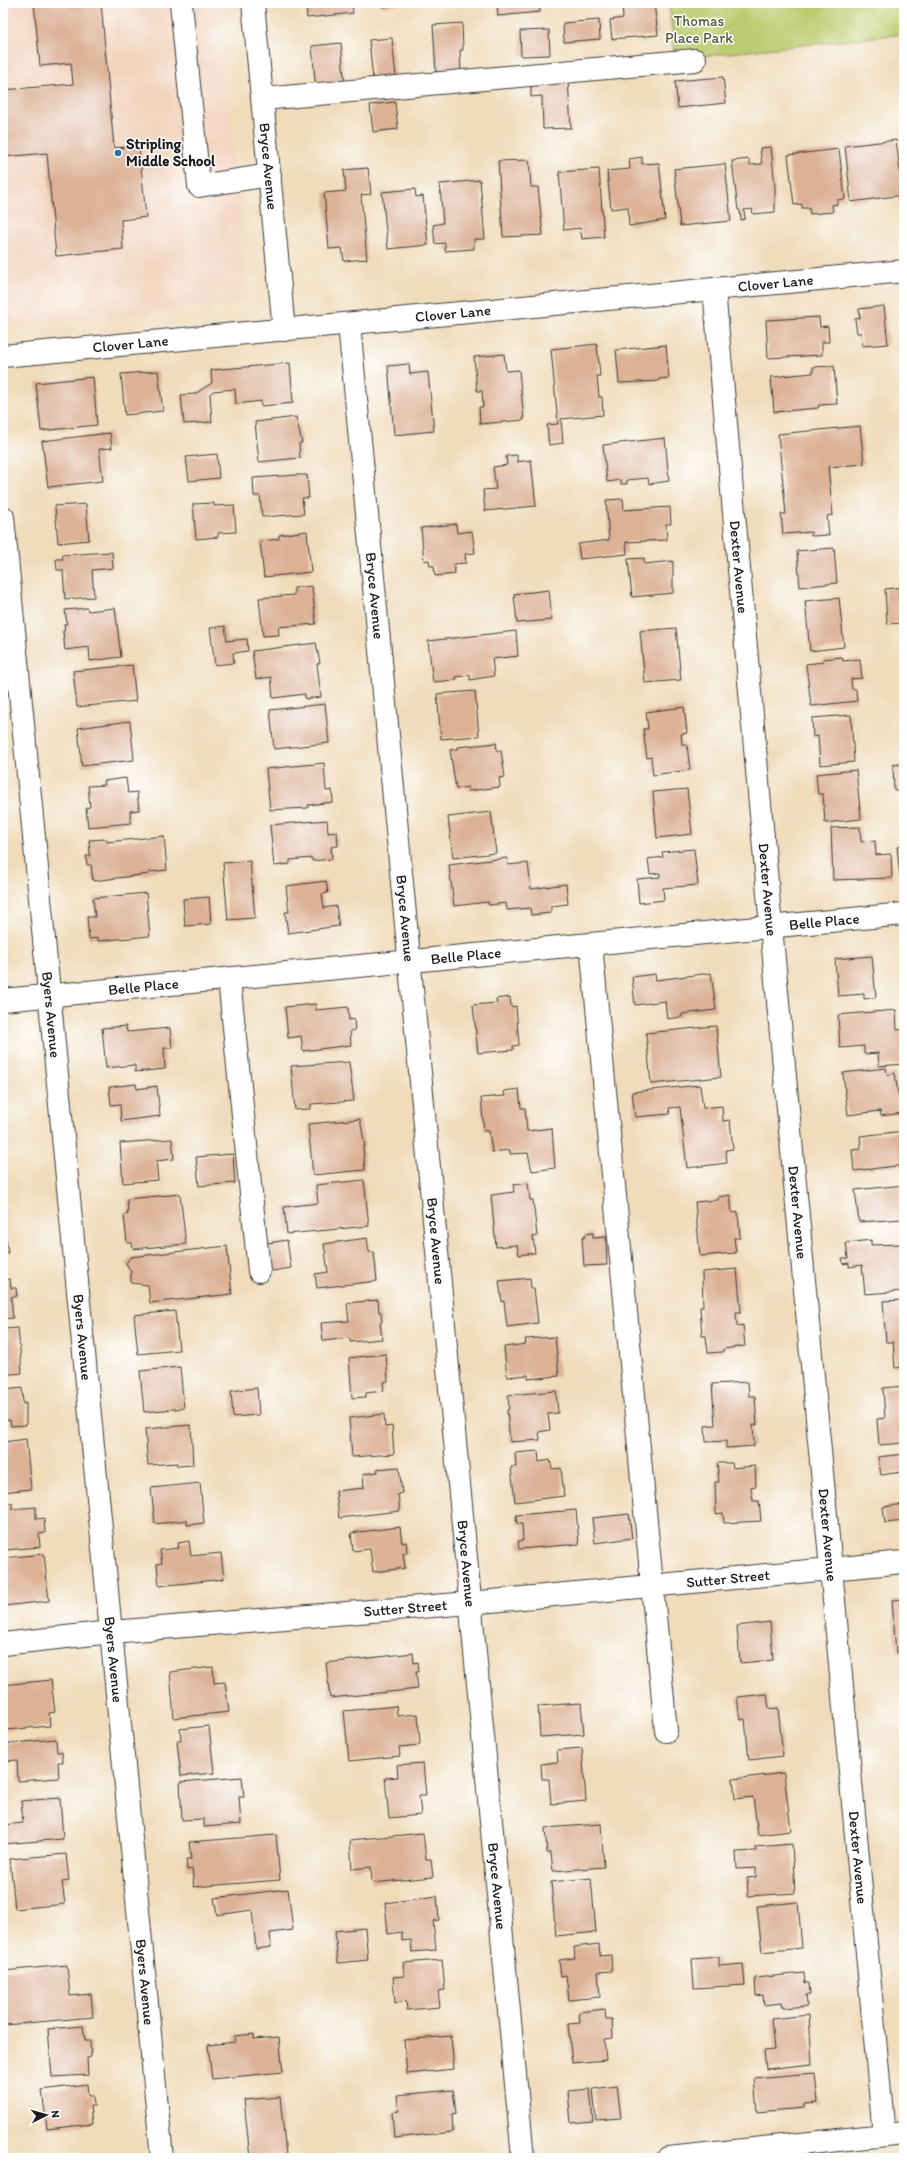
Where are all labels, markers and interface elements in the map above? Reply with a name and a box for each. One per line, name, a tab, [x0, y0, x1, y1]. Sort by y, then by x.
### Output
park label: Thomas Place Park	[665, 12, 733, 47]
street label: Bryce Avenue	[255, 122, 282, 211]
place label: Stripling Middle School	[126, 135, 216, 170]
marker: Stripling Middle School	[113, 148, 123, 158]
street label: Clover Lane	[737, 271, 814, 296]
street label: Clover Lane	[414, 301, 492, 326]
street label: Clover Lane	[92, 331, 169, 357]
street label: Dexter Avenue	[726, 519, 752, 614]
street label: Bryce Avenue	[362, 551, 388, 640]
street label: Dexter Avenue	[755, 842, 781, 937]
street label: Bryce Avenue	[392, 874, 418, 963]
street label: Belle Place	[788, 909, 860, 934]
street label: Belle Place	[430, 943, 502, 968]
street label: Byers Avenue	[38, 971, 64, 1059]
street label: Belle Place	[107, 974, 179, 999]
street label: Dexter Avenue	[784, 1165, 811, 1260]
street label: Bryce Avenue	[423, 1197, 449, 1285]
street label: Byers Avenue	[69, 1293, 96, 1381]
street label: Dexter Avenue	[815, 1487, 841, 1582]
street label: Bryce Avenue	[454, 1519, 480, 1608]
street label: Sutter Street	[685, 1566, 771, 1592]
street label: Sutter Street	[363, 1596, 448, 1621]
street label: Byers Avenue	[101, 1616, 127, 1704]
street label: Dexter Avenue	[845, 1810, 871, 1905]
street label: Bryce Avenue	[484, 1842, 510, 1930]
street label: Byers Avenue	[132, 1938, 158, 2026]
north arrow	[26, 2095, 66, 2135]
text: N	[49, 2110, 62, 2118]

